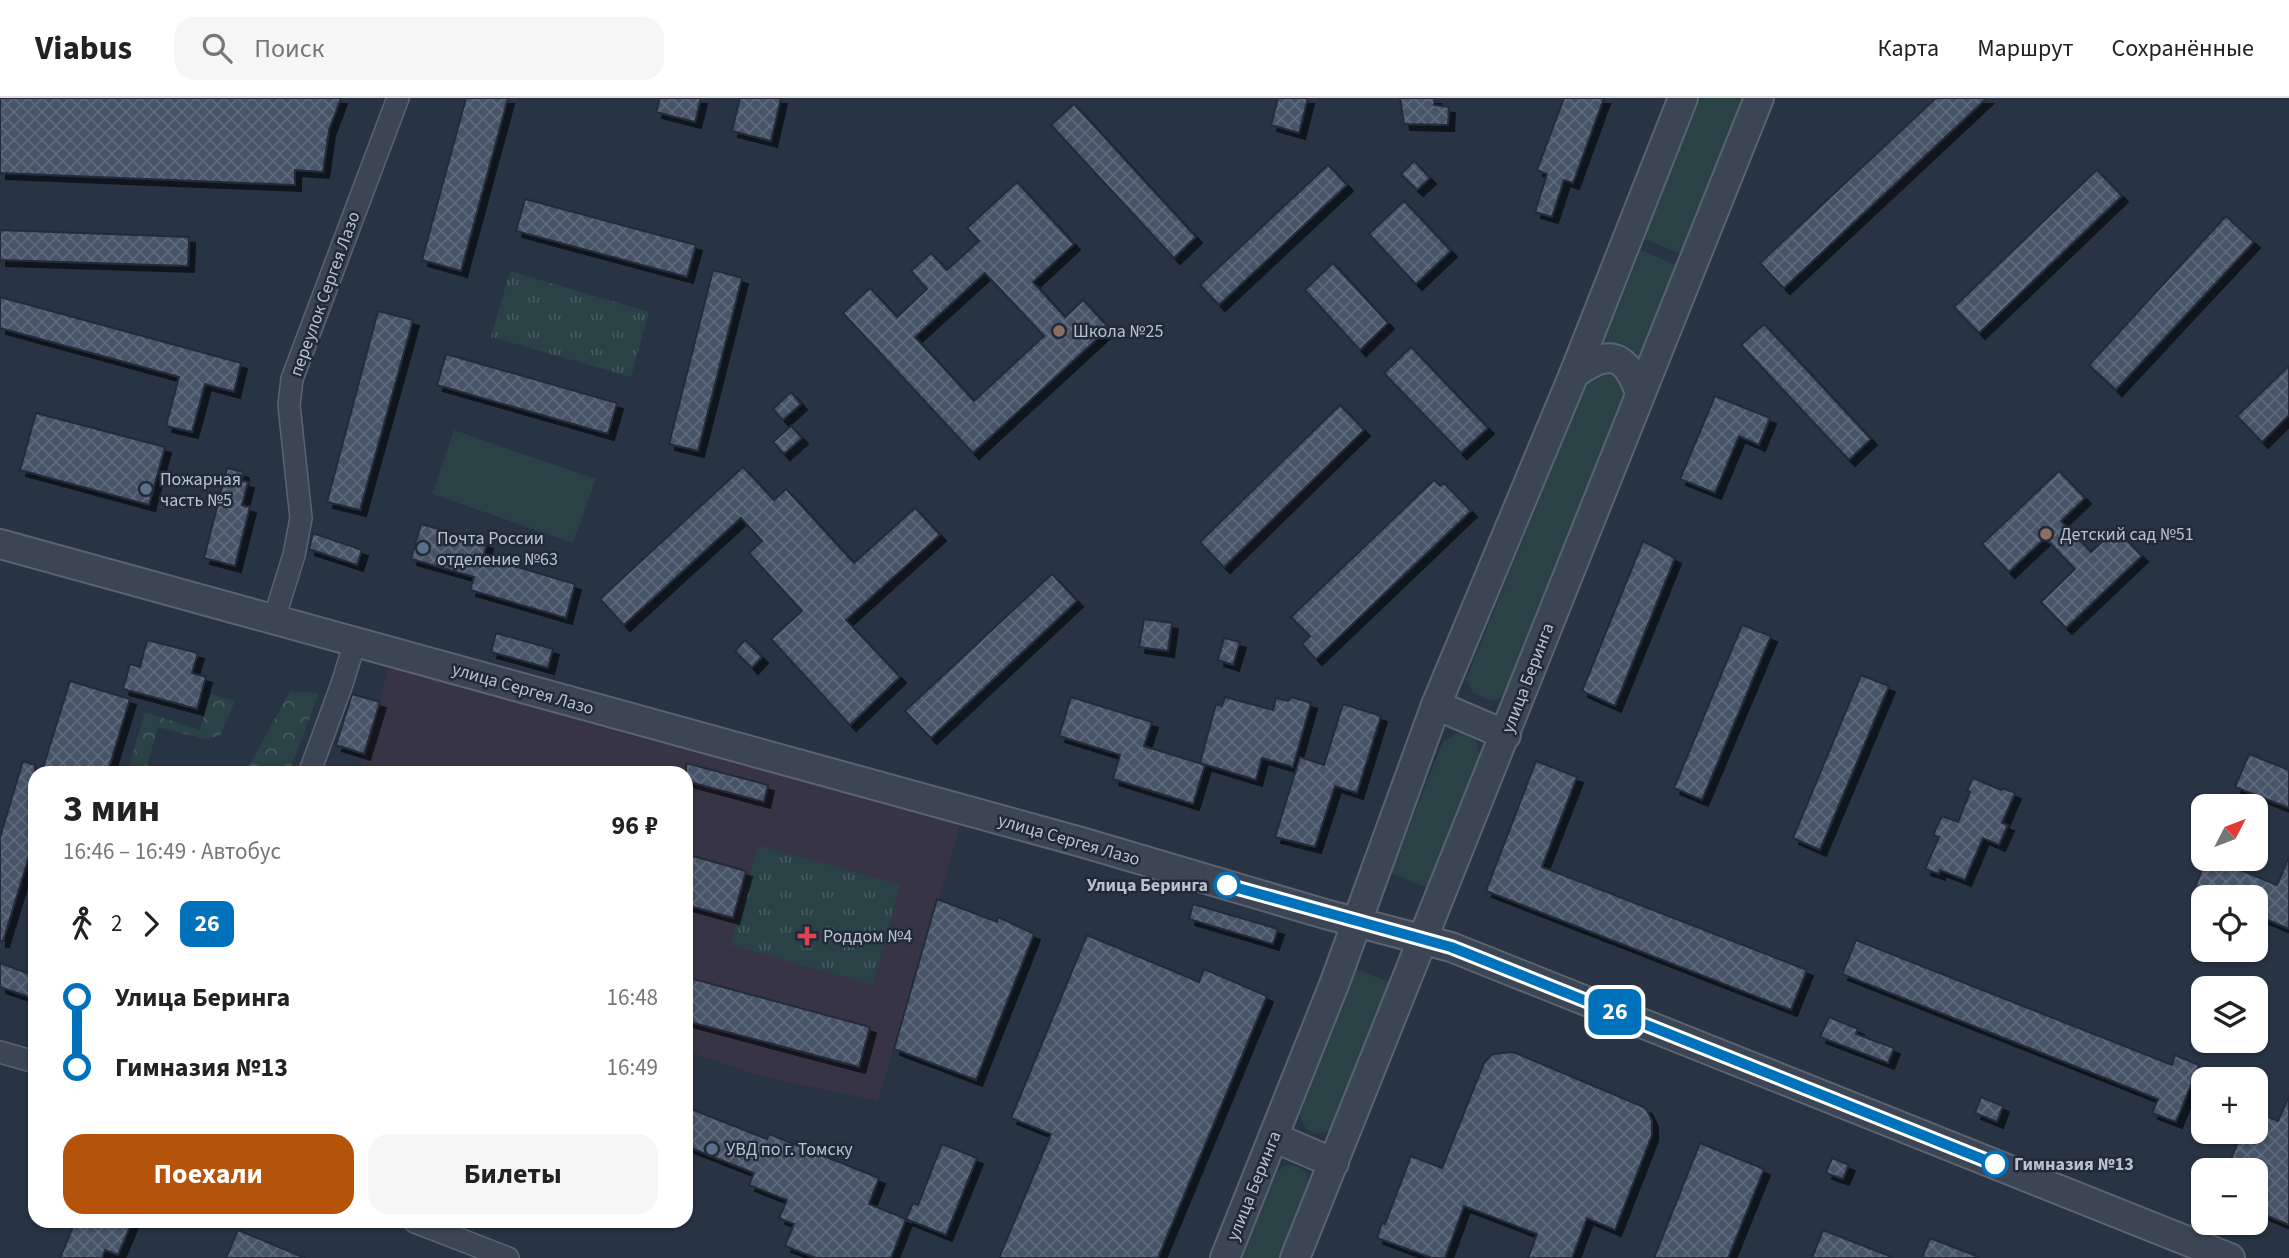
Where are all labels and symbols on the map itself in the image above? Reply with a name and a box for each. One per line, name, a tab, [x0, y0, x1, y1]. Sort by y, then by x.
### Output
street label: переулок Сергея Лазо	[284, 208, 366, 380]
place label: Школа №25	[1073, 319, 1163, 344]
marker: Школа №25	[1051, 323, 1067, 339]
place label: Пожарная часть №5	[160, 467, 241, 513]
marker: Пожарная часть №5	[138, 481, 154, 497]
place label: Детский сад №51	[2060, 522, 2194, 547]
place label: Почта России отделение №63	[437, 526, 558, 572]
marker: Детский сад №51	[2038, 526, 2054, 542]
marker: Почта России отделение №63	[415, 540, 431, 556]
street label: улица Беринга	[1495, 619, 1561, 737]
street label: улица Сергея Лазо	[449, 657, 597, 721]
north arrow	[2191, 794, 2268, 872]
street label: улица Сергея Лазо	[995, 808, 1143, 872]
marker: Улица Беринга	[1214, 872, 1240, 898]
place label: Улица Беринга	[1087, 873, 1208, 898]
place label: Роддом №4	[823, 924, 912, 949]
marker: Роддом №4	[797, 926, 817, 946]
line badge: 26	[1584, 989, 1646, 1035]
street label: улица Беринга	[1221, 1127, 1287, 1245]
place label: УВД по г. Томску	[726, 1137, 853, 1162]
marker: УВД по г. Томску	[704, 1141, 720, 1157]
marker: Гимназия №13	[1982, 1151, 2008, 1177]
place label: Гимназия №13	[2014, 1152, 2134, 1177]

